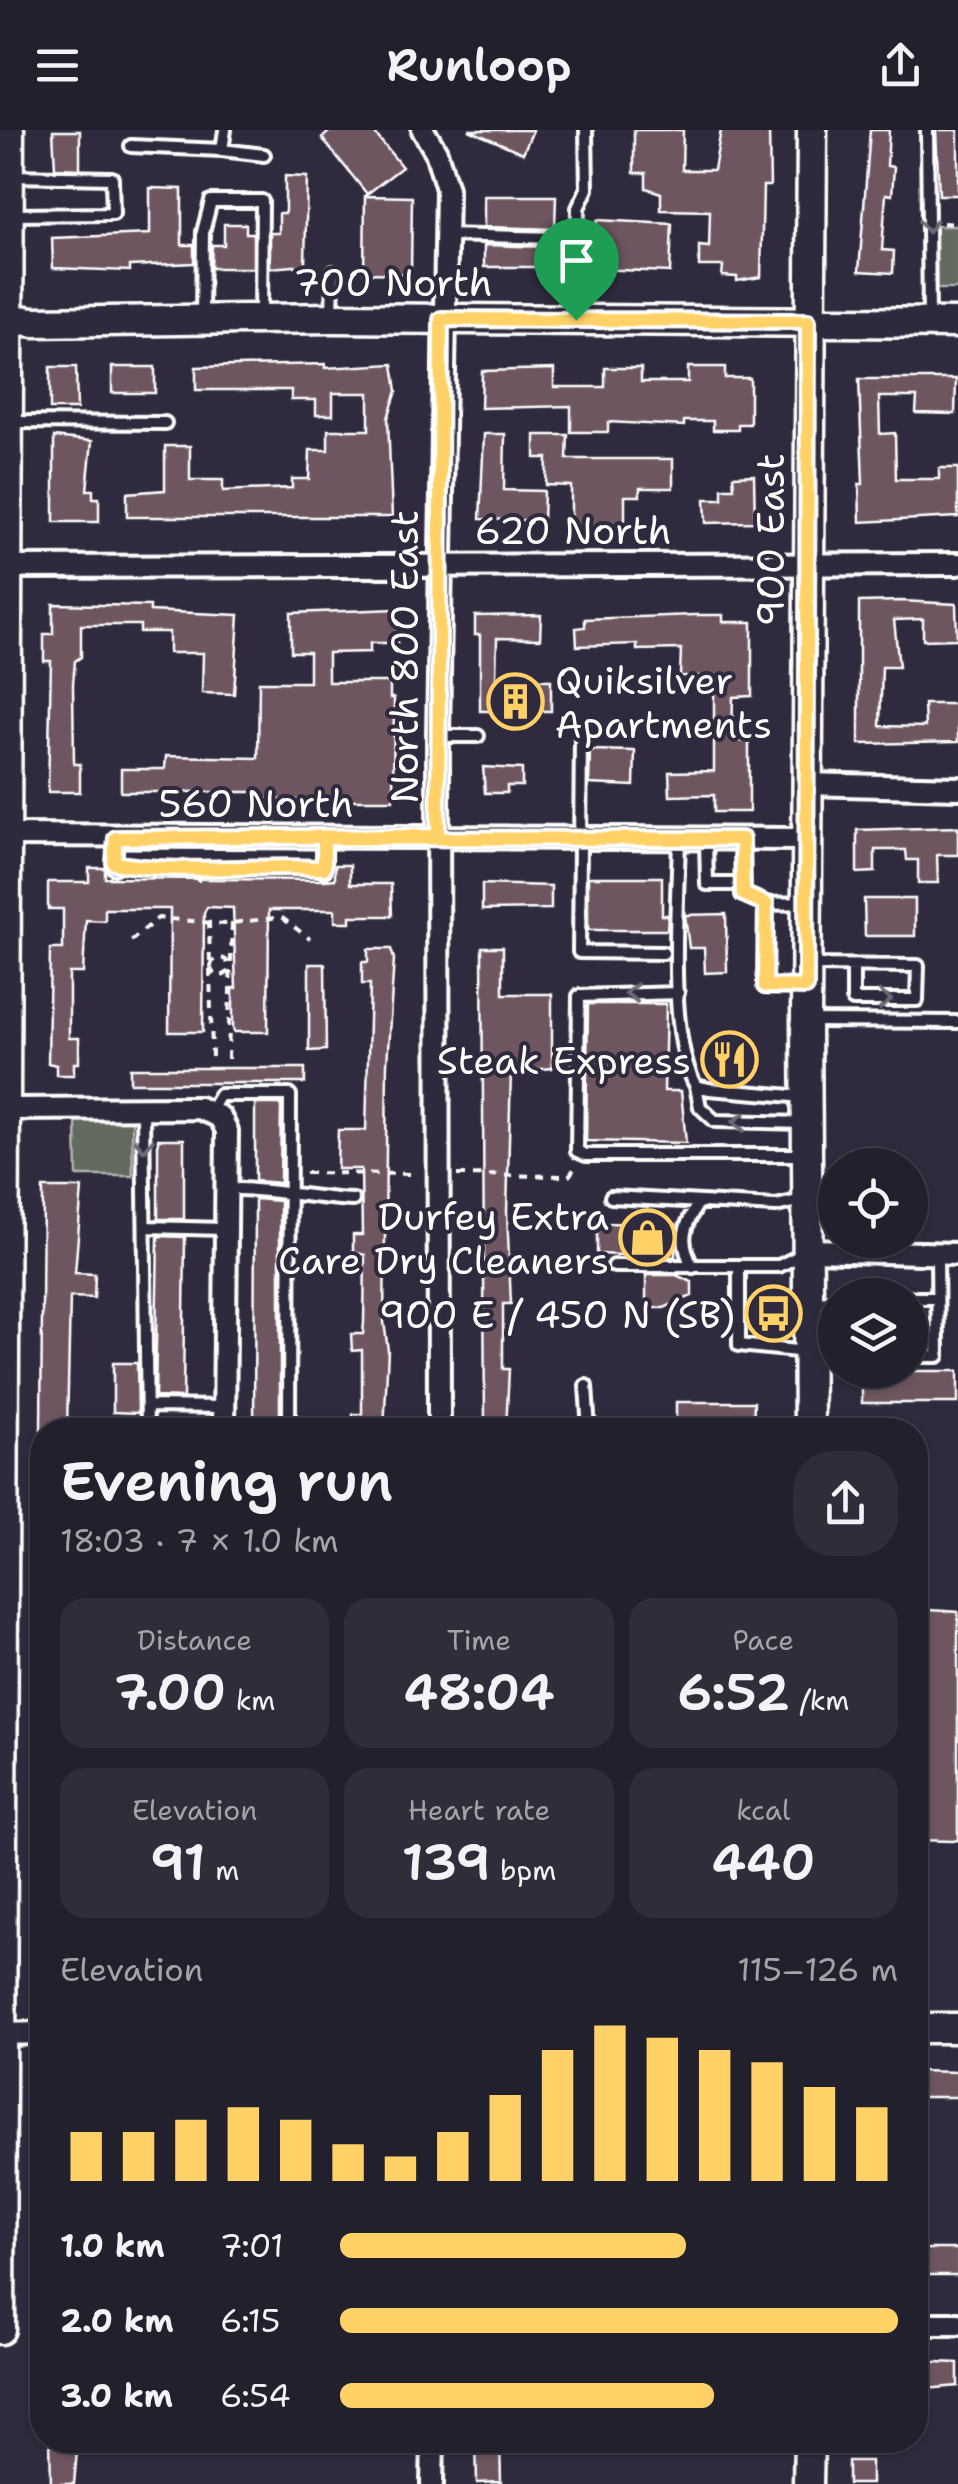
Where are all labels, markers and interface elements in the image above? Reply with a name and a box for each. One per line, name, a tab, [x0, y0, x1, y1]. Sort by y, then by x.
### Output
text: Runloop	[386, 35, 572, 95]
icon: menu	[30, 38, 85, 93]
icon: share	[873, 38, 928, 93]
pin	[534, 218, 619, 321]
one-way arrow	[917, 220, 939, 235]
icon: arrive	[549, 233, 604, 288]
street label: 700 North	[293, 257, 493, 308]
street label: 900 East	[745, 453, 796, 627]
street label: 620 North	[475, 505, 671, 556]
street label: North 800 East	[379, 510, 430, 804]
place label: Quiksilver Apartments	[555, 655, 772, 750]
building icon: Quiksilver Apartments	[486, 672, 546, 732]
street label: 560 North	[158, 778, 354, 829]
one-way arrow	[624, 982, 640, 1004]
one-way arrow	[878, 989, 894, 1011]
restaurant icon: Steak Express	[700, 1030, 760, 1090]
place label: Steak Express	[437, 1035, 691, 1086]
one-way arrow	[731, 1111, 746, 1133]
one-way arrow	[133, 1138, 154, 1154]
map controls	[818, 1148, 928, 1388]
button: locate	[818, 1148, 928, 1258]
place label: Durfey Extra Care Dry Cleaners	[278, 1191, 609, 1286]
shop icon: Durfey Extra Care Dry Cleaners	[618, 1208, 678, 1268]
button: layers	[818, 1278, 928, 1388]
bus stop icon: 900 E / 450 N (SB)	[744, 1284, 804, 1344]
place label: 900 E / 450 N (SB)	[379, 1289, 735, 1340]
text: Evening run	[60, 1444, 393, 1518]
button: share	[793, 1451, 898, 1556]
text: 18:03 · 7 × 1.0 km	[60, 1519, 339, 1562]
text: Distance	[137, 1621, 252, 1659]
text: Time	[447, 1621, 511, 1659]
text: Pace	[733, 1621, 794, 1659]
text: 7.00	[114, 1659, 226, 1726]
text: 48:04	[403, 1659, 555, 1726]
text: 6:52	[677, 1659, 790, 1726]
text: km	[226, 1681, 275, 1719]
text: /km	[790, 1681, 849, 1719]
text: Elevation	[132, 1791, 257, 1829]
text: Heart rate	[408, 1791, 550, 1829]
text: kcal	[736, 1791, 791, 1829]
text: 91	[150, 1829, 206, 1896]
text: 139	[402, 1829, 490, 1896]
text: 440	[711, 1829, 815, 1896]
text: m	[206, 1851, 239, 1889]
text: bpm	[490, 1851, 556, 1889]
text: Elevation	[60, 1948, 203, 1991]
text: 115–126 m	[737, 1948, 898, 1991]
text: 1.0 km	[60, 2224, 165, 2267]
text: 7:01	[220, 2224, 284, 2267]
text: 2.0 km	[60, 2299, 174, 2342]
text: 6:15	[220, 2299, 280, 2342]
text: 3.0 km	[60, 2374, 173, 2417]
text: 6:54	[220, 2374, 291, 2417]

